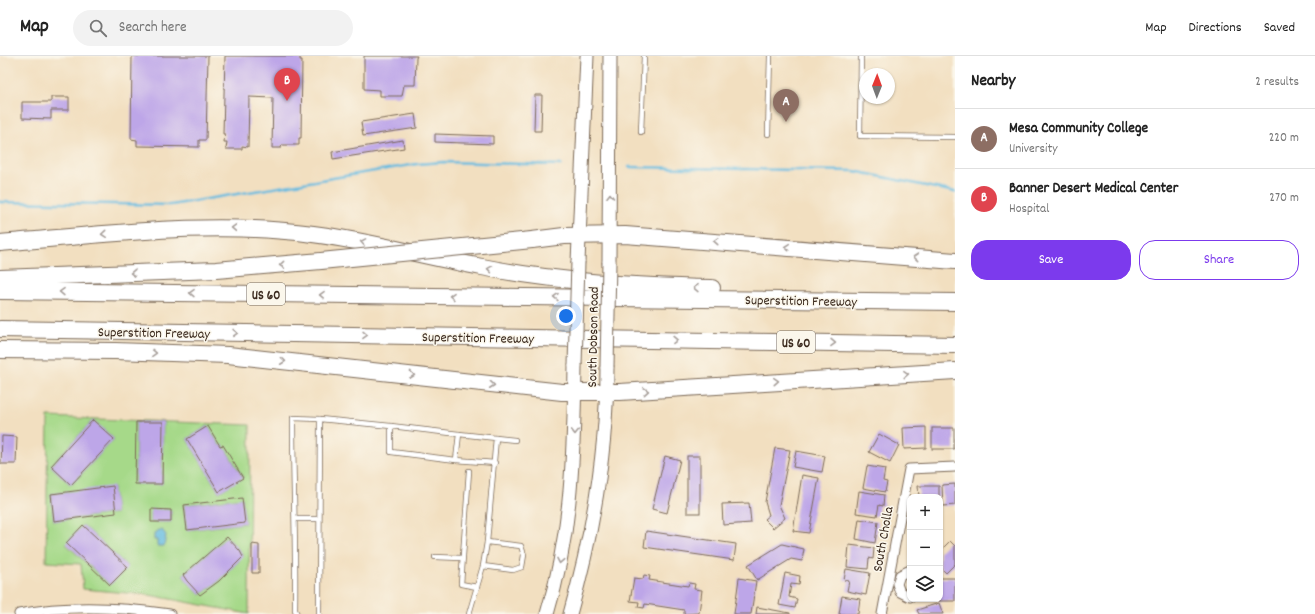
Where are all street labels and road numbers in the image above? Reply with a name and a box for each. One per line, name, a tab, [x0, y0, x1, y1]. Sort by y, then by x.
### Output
road number: US 60	[247, 283, 285, 305]
street label: South Dobson Road	[583, 287, 605, 388]
street label: Superstition Freeway	[745, 291, 858, 313]
street label: Superstition Freeway	[98, 323, 211, 345]
street label: Superstition Freeway	[422, 328, 535, 350]
road number: US 60	[777, 331, 815, 353]
street label: South Cholla	[868, 505, 900, 574]

